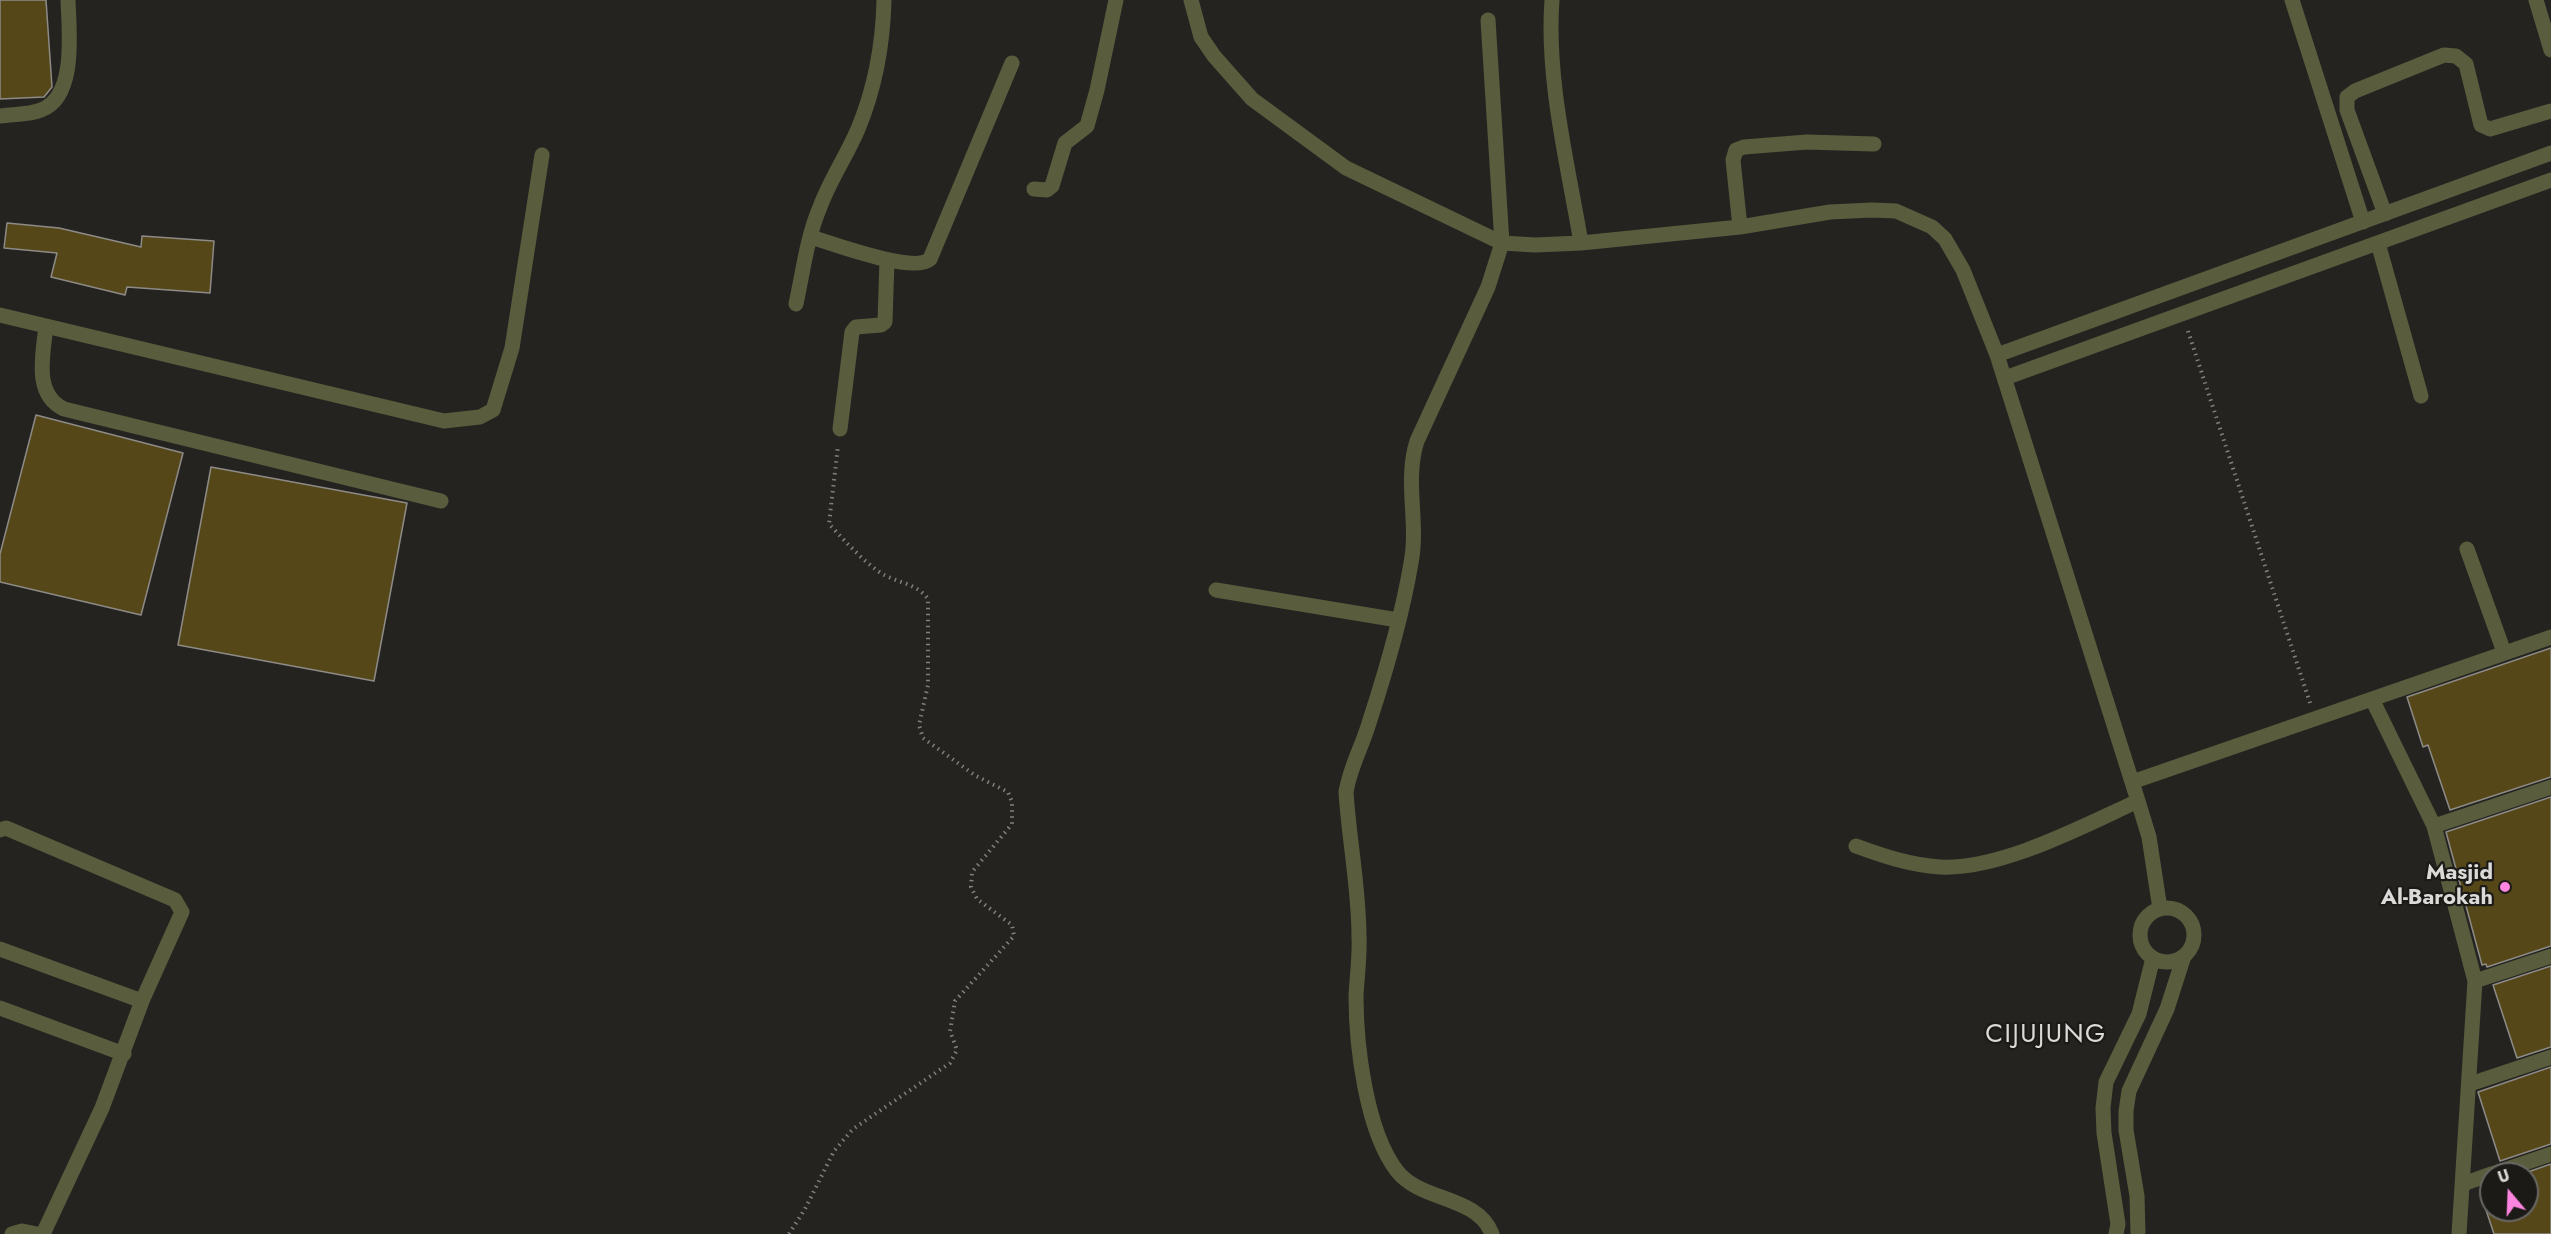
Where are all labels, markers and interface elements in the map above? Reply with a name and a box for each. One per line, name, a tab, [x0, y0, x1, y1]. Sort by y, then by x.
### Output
place label: Masjid Al-Barokah	[2381, 861, 2493, 912]
marker: Masjid Al-Barokah	[2498, 880, 2512, 894]
district label: CIJUJUNG	[1985, 1020, 2107, 1052]
north arrow	[2479, 1162, 2539, 1222]
text: U	[2495, 1164, 2513, 1189]

